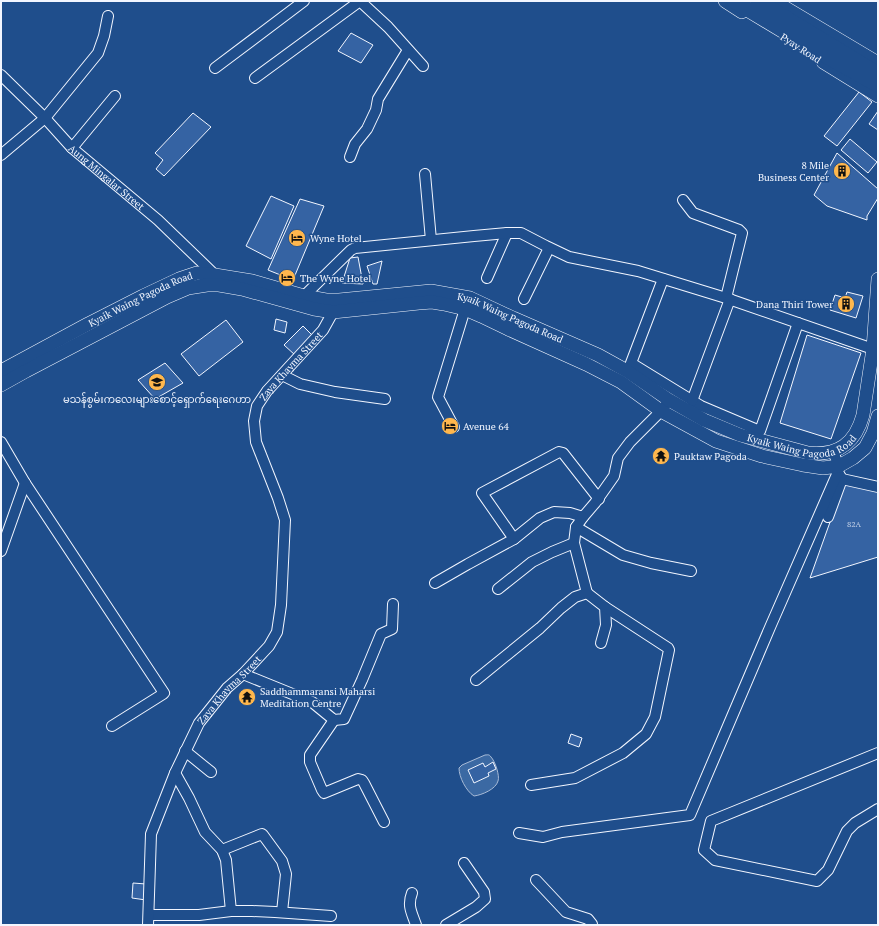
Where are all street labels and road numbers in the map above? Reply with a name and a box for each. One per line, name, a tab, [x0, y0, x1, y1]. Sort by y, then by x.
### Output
street label: Pyay Road	[778, 30, 824, 67]
street label: Aung Mingalar Street	[66, 142, 147, 213]
street label: Kyaik Waing Pagoda Road	[86, 269, 195, 330]
street label: Kyaik Waing Pagoda Road	[456, 290, 565, 346]
street label: Zaya Khayma Street	[256, 329, 326, 403]
street label: Kyaik Waing Pagoda Road	[743, 426, 857, 442]
street label: Zaya Khayma Street	[195, 653, 264, 727]

